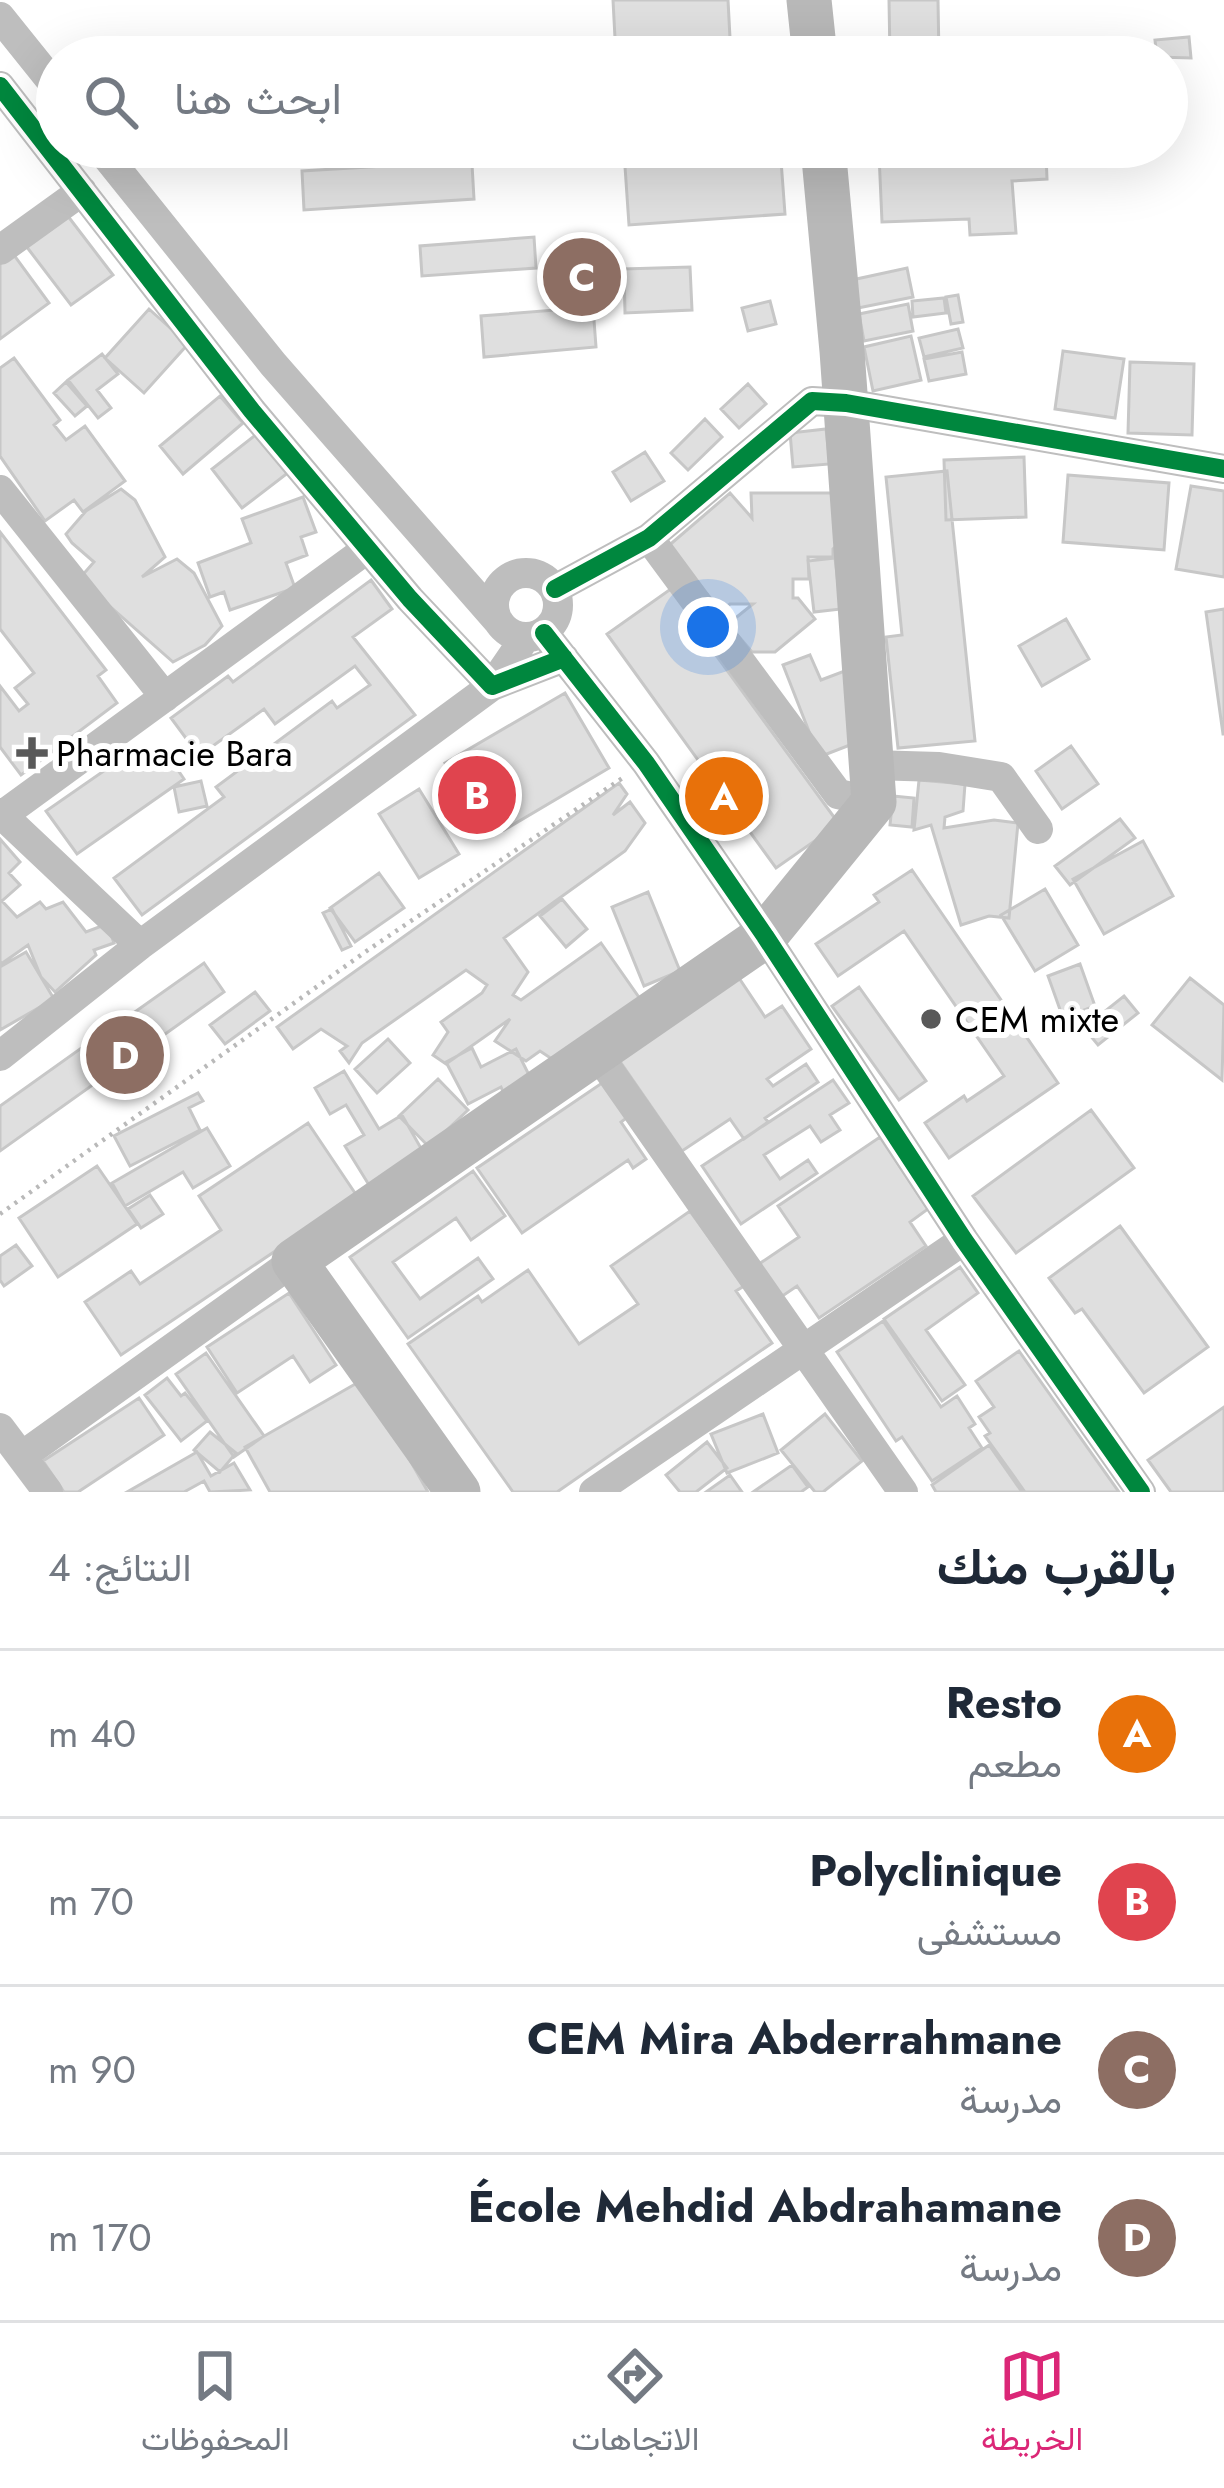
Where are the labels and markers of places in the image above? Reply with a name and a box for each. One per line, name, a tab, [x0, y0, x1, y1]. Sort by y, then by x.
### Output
pin: C	[543, 232, 621, 322]
place label: Pharmacie Bara	[56, 727, 293, 779]
marker: Pharmacie Bara	[19, 740, 45, 766]
pin: B	[438, 750, 516, 840]
pin: A	[685, 751, 763, 841]
place label: CEM mixte	[955, 993, 1119, 1045]
marker: CEM mixte	[918, 1006, 944, 1032]
pin: D	[86, 1010, 164, 1100]

